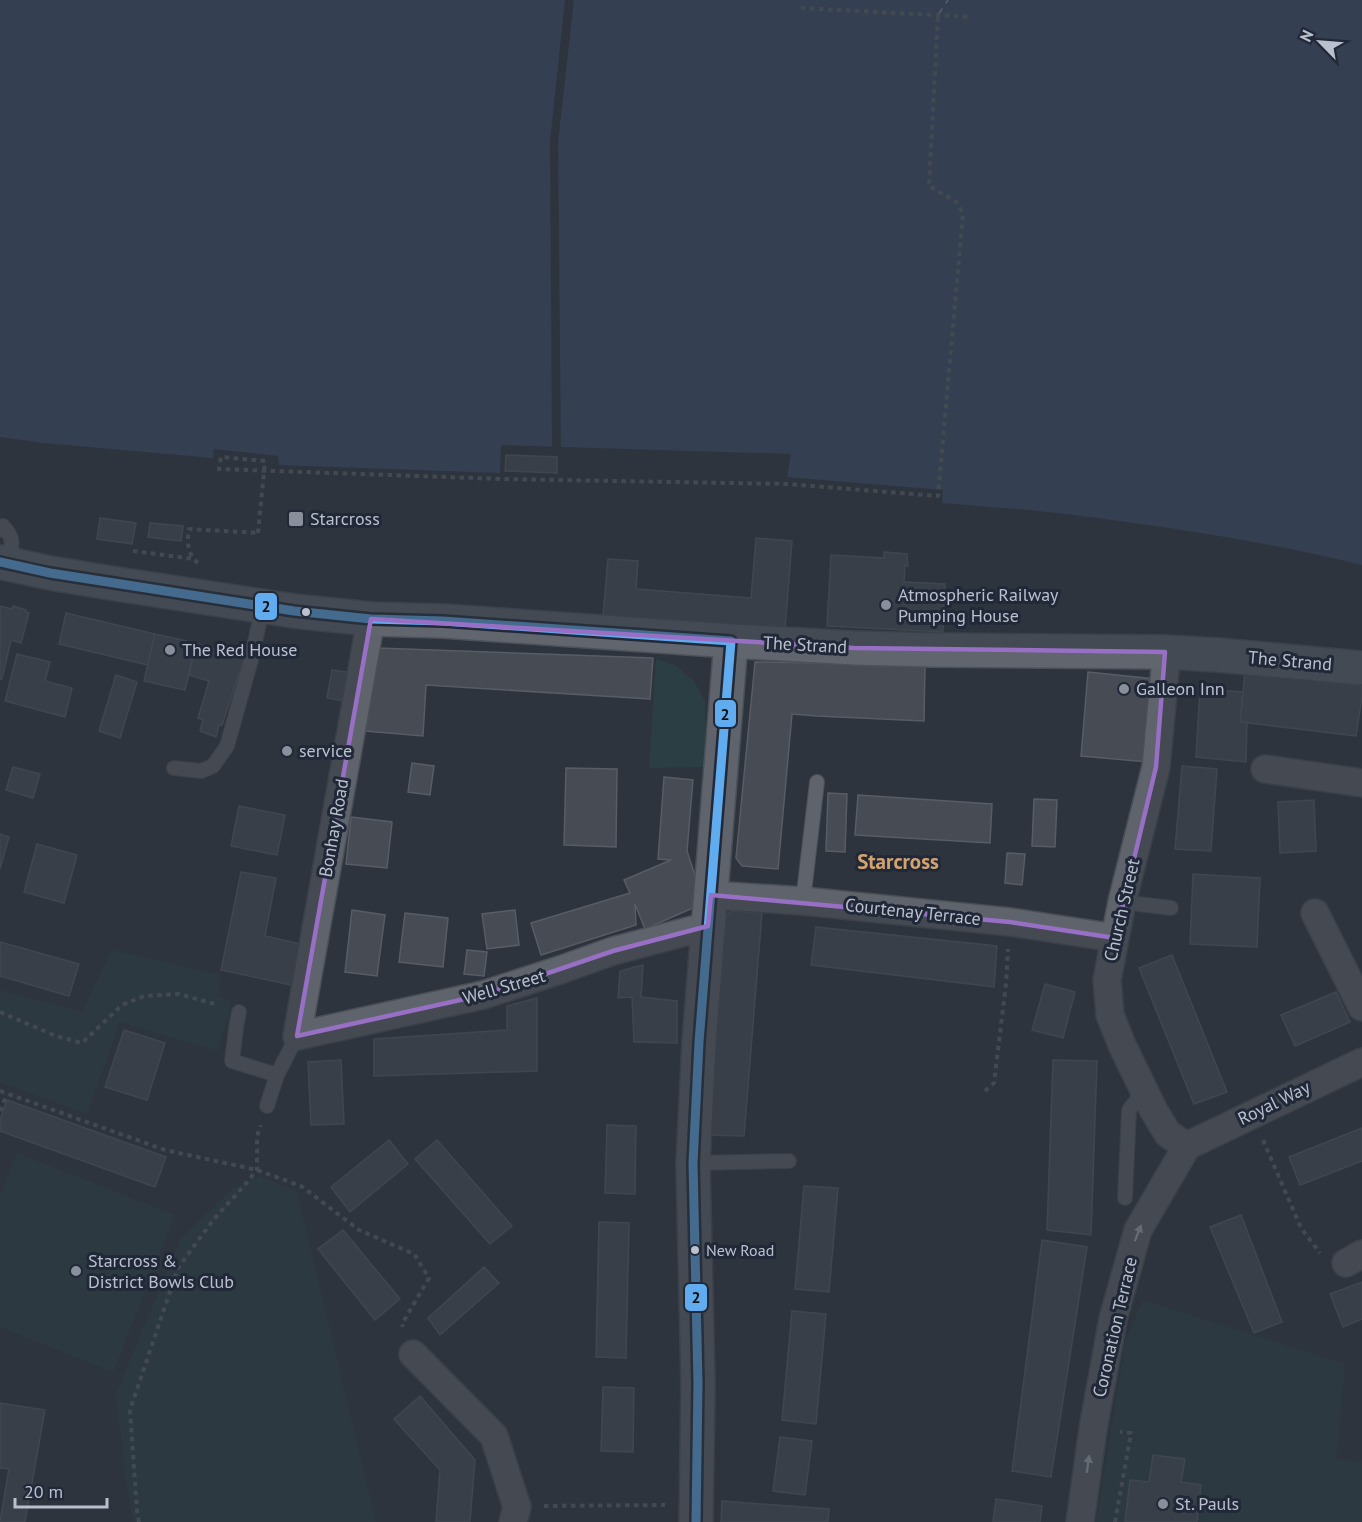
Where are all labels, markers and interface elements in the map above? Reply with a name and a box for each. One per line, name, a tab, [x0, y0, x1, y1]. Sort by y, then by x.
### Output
north arrow	[1290, 12, 1350, 72]
text: N	[1295, 27, 1318, 45]
place label: Starcross	[310, 507, 380, 530]
marker: Starcross	[287, 510, 305, 528]
place label: Atmospheric Railway Pumping House	[898, 583, 1059, 627]
line badge: 2	[254, 592, 278, 621]
text: 2	[261, 596, 271, 616]
marker: Atmospheric Railway Pumping House	[879, 598, 893, 612]
unlabelled marker	[300, 606, 312, 618]
street label: The Strand	[762, 631, 848, 658]
place label: The Red House	[182, 638, 297, 661]
marker: The Red House	[163, 643, 177, 657]
street label: The Strand	[1247, 645, 1333, 676]
place label: Galleon Inn	[1136, 677, 1225, 700]
marker: Galleon Inn	[1117, 682, 1131, 696]
line badge: 2	[714, 699, 737, 728]
text: 2	[720, 704, 730, 724]
place label: service	[299, 739, 352, 762]
marker: service	[280, 744, 294, 758]
street label: Bonhay Road	[314, 777, 353, 879]
district label: Starcross	[857, 848, 939, 875]
street label: Church Street	[1099, 856, 1144, 963]
street label: Courtenay Terrace	[844, 893, 982, 930]
street label: Well Street	[460, 964, 548, 1009]
street label: Royal Way	[1234, 1075, 1314, 1130]
one-way arrow	[1134, 1224, 1143, 1242]
place label: New Road	[706, 1240, 774, 1260]
marker: New Road	[689, 1244, 701, 1256]
place label: Starcross & District Bowls Club	[88, 1249, 234, 1293]
street label: Coronation Terrace	[1087, 1254, 1142, 1399]
marker: Starcross & District Bowls Club	[69, 1264, 83, 1278]
line badge: 2	[684, 1283, 708, 1312]
text: 2	[691, 1287, 701, 1307]
one-way arrow	[1084, 1454, 1093, 1473]
scale bar	[15, 1471, 106, 1509]
text: 20 m	[24, 1480, 63, 1503]
place label: St. Pauls	[1175, 1492, 1239, 1515]
marker: St. Pauls	[1156, 1497, 1170, 1511]

